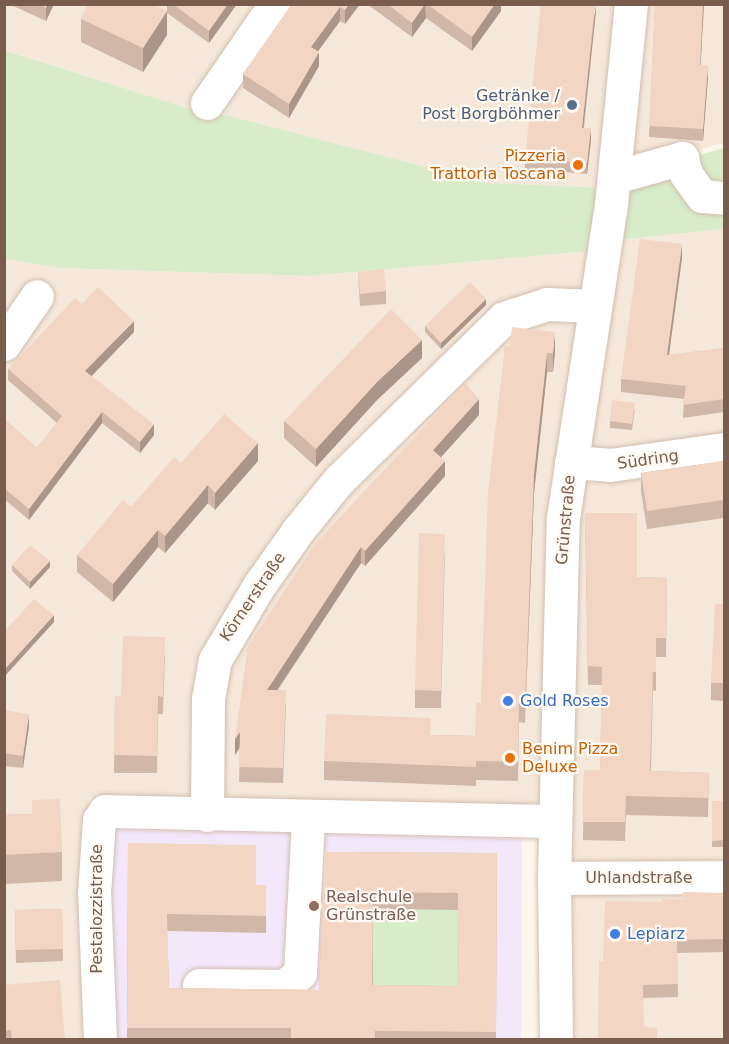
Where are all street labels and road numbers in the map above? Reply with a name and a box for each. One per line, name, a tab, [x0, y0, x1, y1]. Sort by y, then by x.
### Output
street label: Südring	[616, 446, 680, 474]
street label: Grünstraße	[553, 474, 579, 566]
street label: Körnerstraße	[216, 549, 290, 645]
street label: Pestalozzistraße	[87, 844, 107, 974]
street label: Uhlandstraße	[585, 868, 693, 888]

